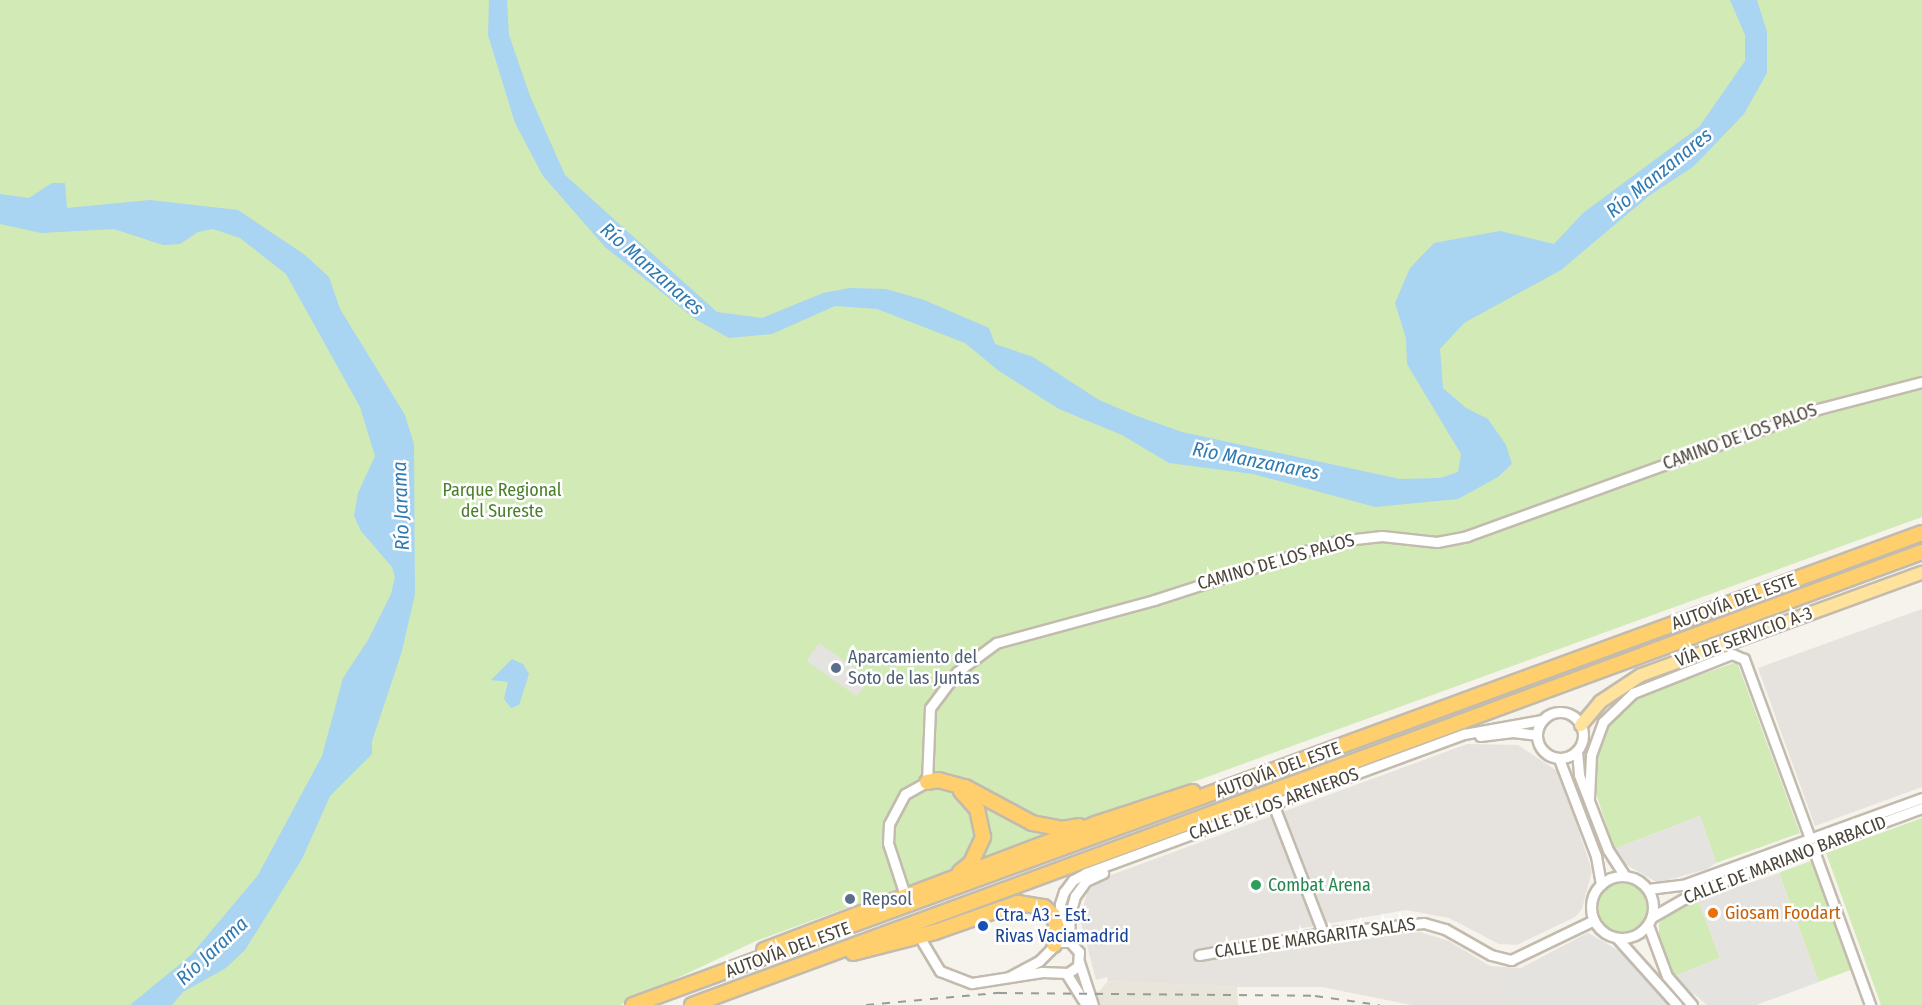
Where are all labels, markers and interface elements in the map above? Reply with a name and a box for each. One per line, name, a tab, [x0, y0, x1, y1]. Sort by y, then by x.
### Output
water label: Río Manzanares	[1601, 123, 1717, 223]
water label: Río Manzanares	[595, 218, 709, 320]
street label: CAMINO DE LOS PALOS	[1660, 399, 1820, 475]
water label: Río Manzanares	[1190, 437, 1322, 485]
water label: Río Jarama	[387, 461, 415, 551]
park label: Parque Regional del Sureste	[442, 480, 562, 522]
street label: CAMINO DE LOS PALOS	[1195, 529, 1357, 595]
street label: AUTOVÍA DEL ESTE	[1669, 569, 1799, 635]
street label: VÍA DE SERVICIO A-3	[1673, 602, 1815, 672]
place label: Aparcamiento del Soto de las Juntas	[848, 647, 980, 690]
marker: Aparcamiento del Soto de las Juntas	[829, 661, 843, 675]
street label: AUTOVÍA DEL ESTE	[1213, 737, 1343, 803]
street label: CALLE DE LOS ARENEROS	[1186, 763, 1362, 845]
street label: CALLE DE MARIANO BARBACID	[1681, 811, 1889, 909]
place label: Combat Arena	[1268, 874, 1371, 896]
marker: Combat Arena	[1249, 878, 1263, 892]
place label: Repsol	[862, 888, 912, 910]
marker: Repsol	[843, 892, 857, 906]
place label: Giosam Foodart	[1725, 902, 1841, 924]
place label: Ctra. A3 - Est. Rivas Vaciamadrid	[995, 905, 1129, 948]
marker: Giosam Foodart	[1706, 906, 1720, 920]
water label: Río Jarama	[171, 912, 253, 990]
street label: CALLE DE MARGARITA SALAS	[1213, 913, 1417, 963]
street label: AUTOVÍA DEL ESTE	[723, 917, 853, 983]
marker: Ctra. A3 - Est. Rivas Vaciamadrid	[976, 919, 990, 933]

